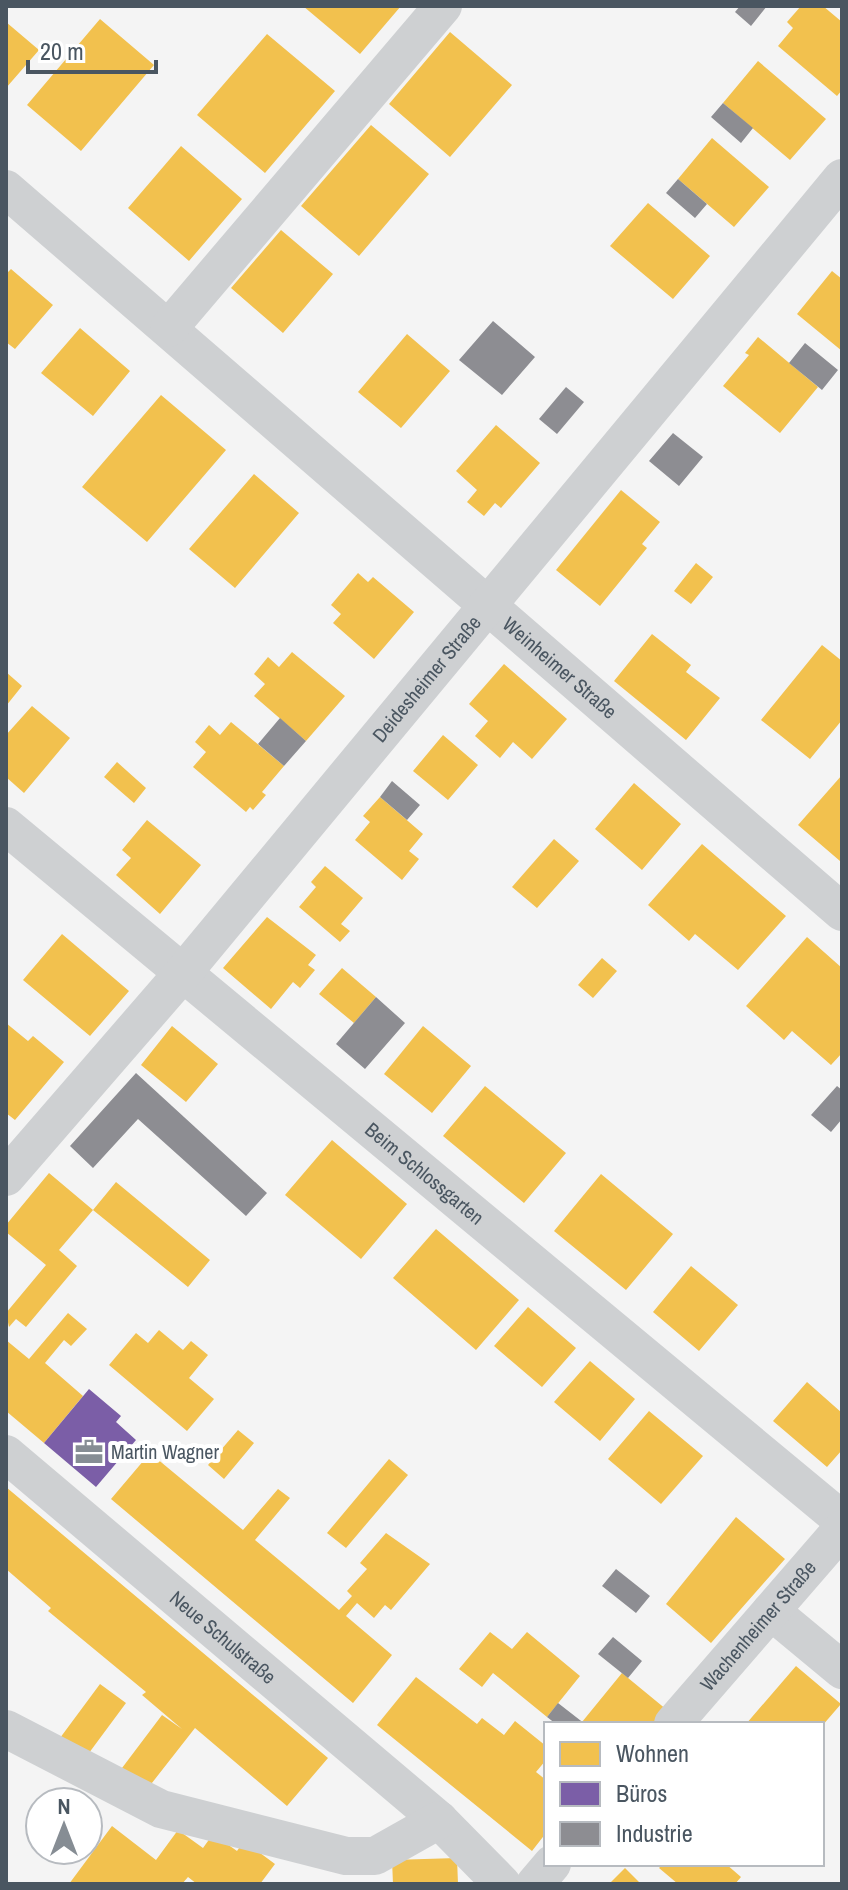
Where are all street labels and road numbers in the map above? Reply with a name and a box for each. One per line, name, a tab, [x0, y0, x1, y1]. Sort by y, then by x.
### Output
street label: Deidesheimer Straße	[366, 610, 487, 748]
street label: Weinheimer Straße	[497, 610, 623, 724]
street label: Beim Schlossgarten	[360, 1116, 490, 1230]
street label: Wachenheimer Straße	[694, 1554, 822, 1696]
street label: Neue Schulstraße	[164, 1584, 282, 1690]

